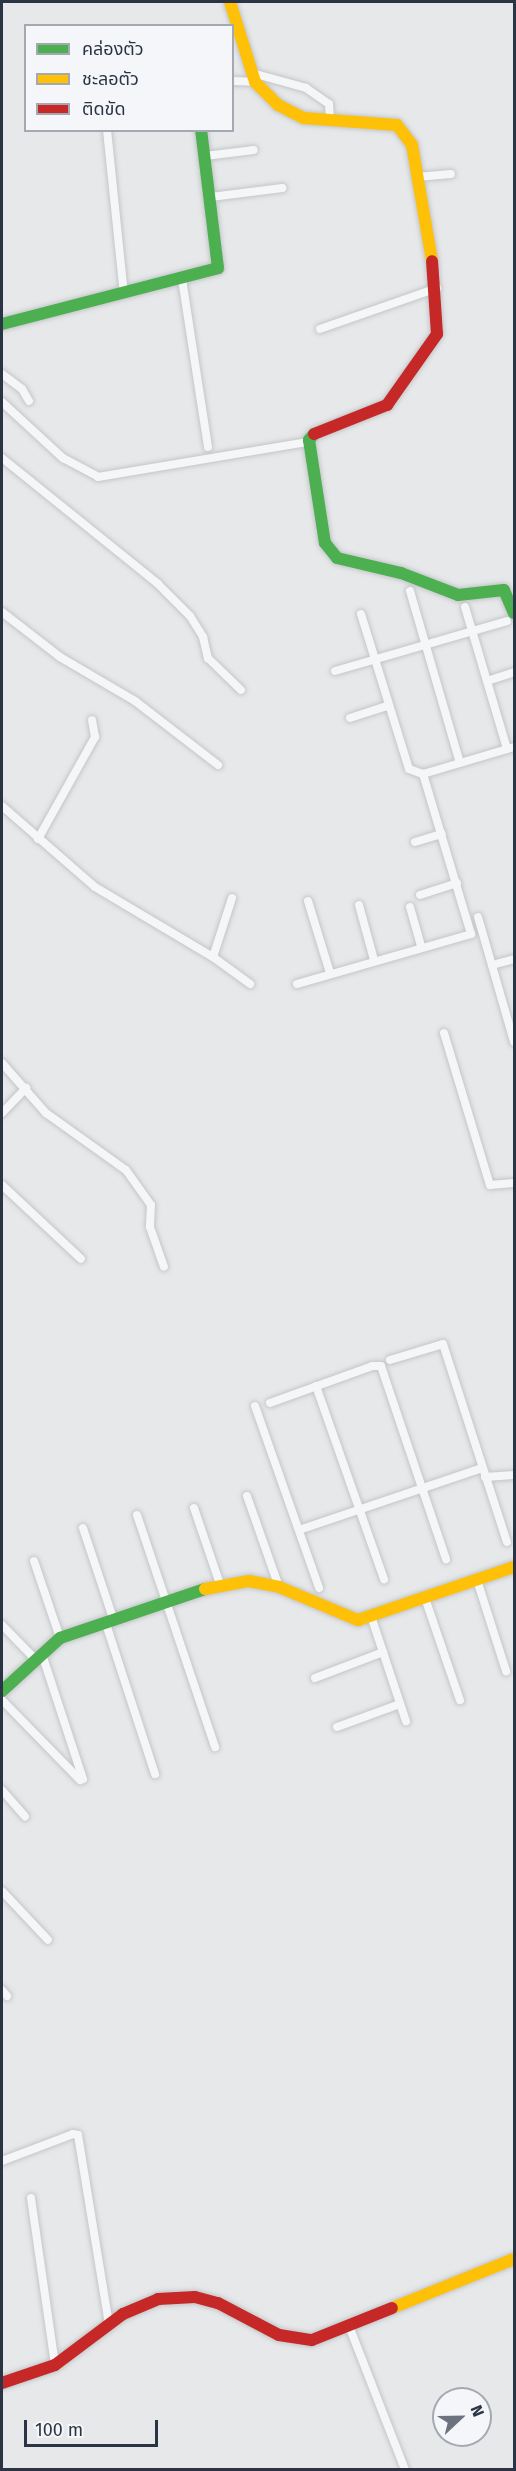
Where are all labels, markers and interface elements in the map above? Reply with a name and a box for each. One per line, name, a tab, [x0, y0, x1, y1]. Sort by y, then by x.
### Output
legend	[24, 24, 234, 132]
text: คล่องตัว	[82, 38, 144, 60]
text: ชะลอตัว	[82, 68, 139, 90]
text: ติดขัด	[82, 98, 125, 120]
north arrow	[432, 2387, 492, 2447]
text: N	[467, 2402, 488, 2419]
scale bar	[27, 2408, 160, 2446]
text: 100 m	[35, 2419, 83, 2441]

